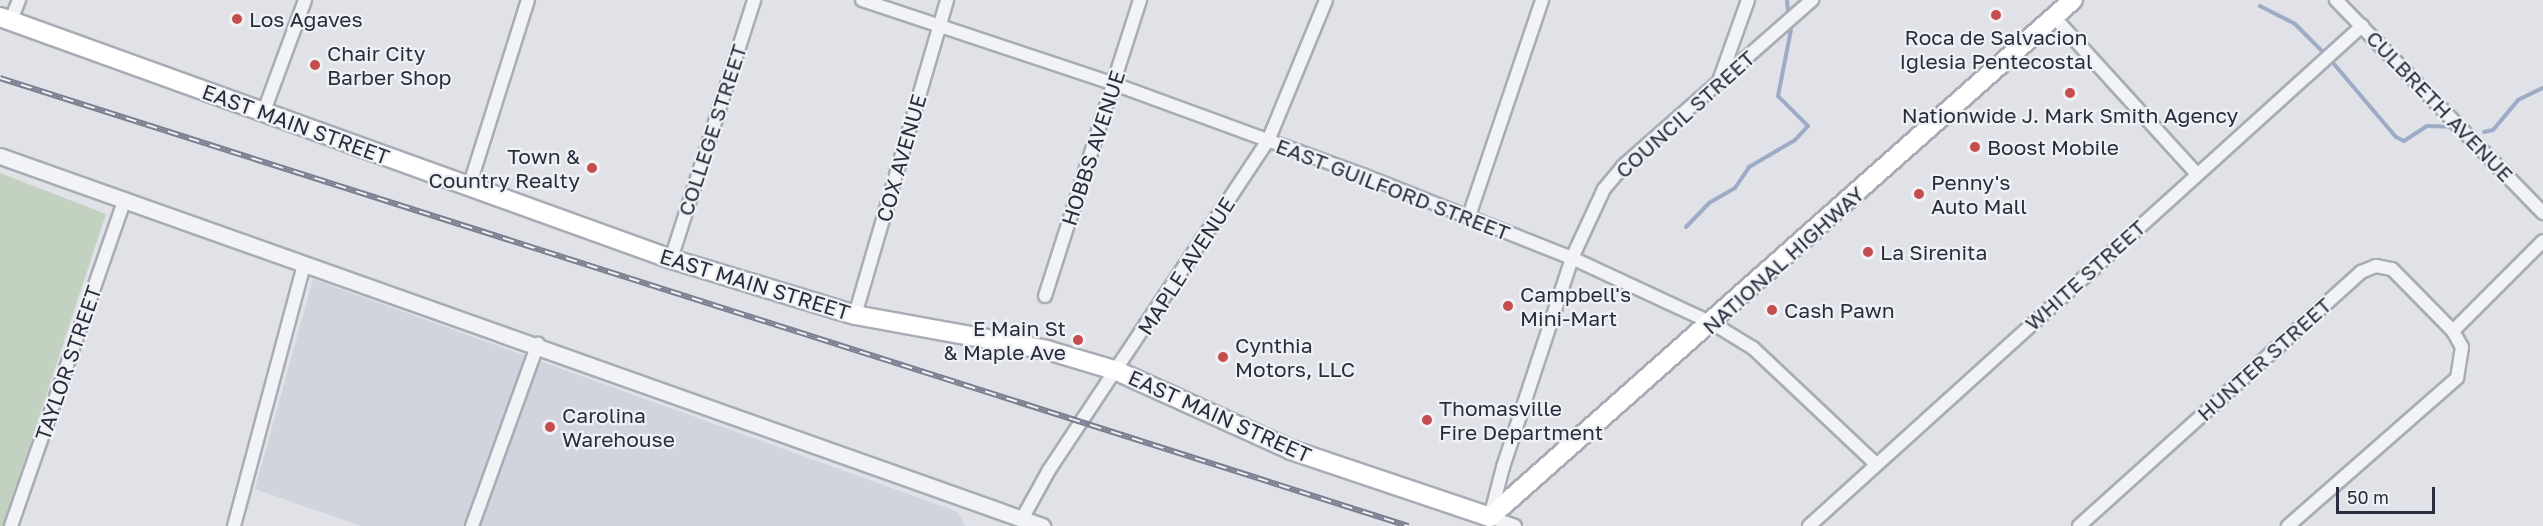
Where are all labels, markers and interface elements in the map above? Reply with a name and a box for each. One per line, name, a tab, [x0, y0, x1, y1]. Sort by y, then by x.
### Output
place label: Los Agaves	[249, 6, 363, 32]
marker: Roca de Salvacion Iglesia Pentecostal	[1989, 8, 2003, 22]
marker: Los Agaves	[230, 12, 244, 26]
place label: Roca de Salvacion Iglesia Pentecostal	[1899, 24, 2093, 74]
street label: CULBRETH AVENUE	[2361, 25, 2519, 187]
place label: Chair City Barber Shop	[327, 40, 452, 90]
street label: COLLEGE STREET	[672, 41, 752, 219]
street label: COUNCIL STREET	[1610, 45, 1760, 183]
marker: Chair City Barber Shop	[308, 58, 322, 72]
street label: HOBBS AVENUE	[1056, 67, 1130, 229]
street label: EAST MAIN STREET	[199, 78, 393, 170]
marker: Nationwide J. Mark Smith Agency	[2063, 86, 2077, 100]
street label: COX AVENUE	[871, 91, 931, 225]
place label: Nationwide J. Mark Smith Agency	[1902, 102, 2238, 128]
street label: EAST GUILFORD STREET	[1273, 133, 1513, 245]
place label: Boost Mobile	[1987, 134, 2119, 160]
marker: Boost Mobile	[1968, 140, 1982, 154]
place label: Town & Country Realty	[428, 143, 580, 193]
marker: Town & Country Realty	[585, 161, 599, 175]
place label: Penny's Auto Mall	[1931, 169, 2027, 219]
street label: NATIONAL HIGHWAY	[1697, 181, 1869, 339]
marker: Penny's Auto Mall	[1912, 187, 1926, 201]
street label: MAPLE AVENUE	[1132, 192, 1240, 340]
street label: WHITE STREET	[2020, 214, 2150, 336]
place label: La Sirenita	[1880, 239, 1987, 265]
street label: EAST MAIN STREET	[657, 243, 853, 325]
marker: La Sirenita	[1861, 245, 1875, 259]
place label: Campbell's Mini-Mart	[1520, 281, 1631, 331]
street label: TAYLOR STREET	[30, 282, 106, 444]
street label: HUNTER STREET	[2192, 292, 2336, 426]
place label: Cash Pawn	[1784, 297, 1895, 323]
marker: Campbell's Mini-Mart	[1501, 299, 1515, 313]
marker: Cash Pawn	[1765, 303, 1779, 317]
place label: E Main St & Maple Ave	[944, 315, 1066, 365]
place label: Cynthia Motors, LLC	[1235, 332, 1355, 382]
marker: E Main St & Maple Ave	[1071, 333, 1085, 347]
marker: Cynthia Motors, LLC	[1216, 350, 1230, 364]
street label: EAST MAIN STREET	[1125, 364, 1315, 468]
place label: Thomasville Fire Department	[1439, 395, 1603, 445]
place label: Carolina Warehouse	[562, 402, 675, 452]
marker: Thomasville Fire Department	[1420, 413, 1434, 427]
marker: Carolina Warehouse	[543, 420, 557, 434]
scale bar	[2339, 475, 2438, 513]
text: 50 m	[2347, 486, 2389, 508]

